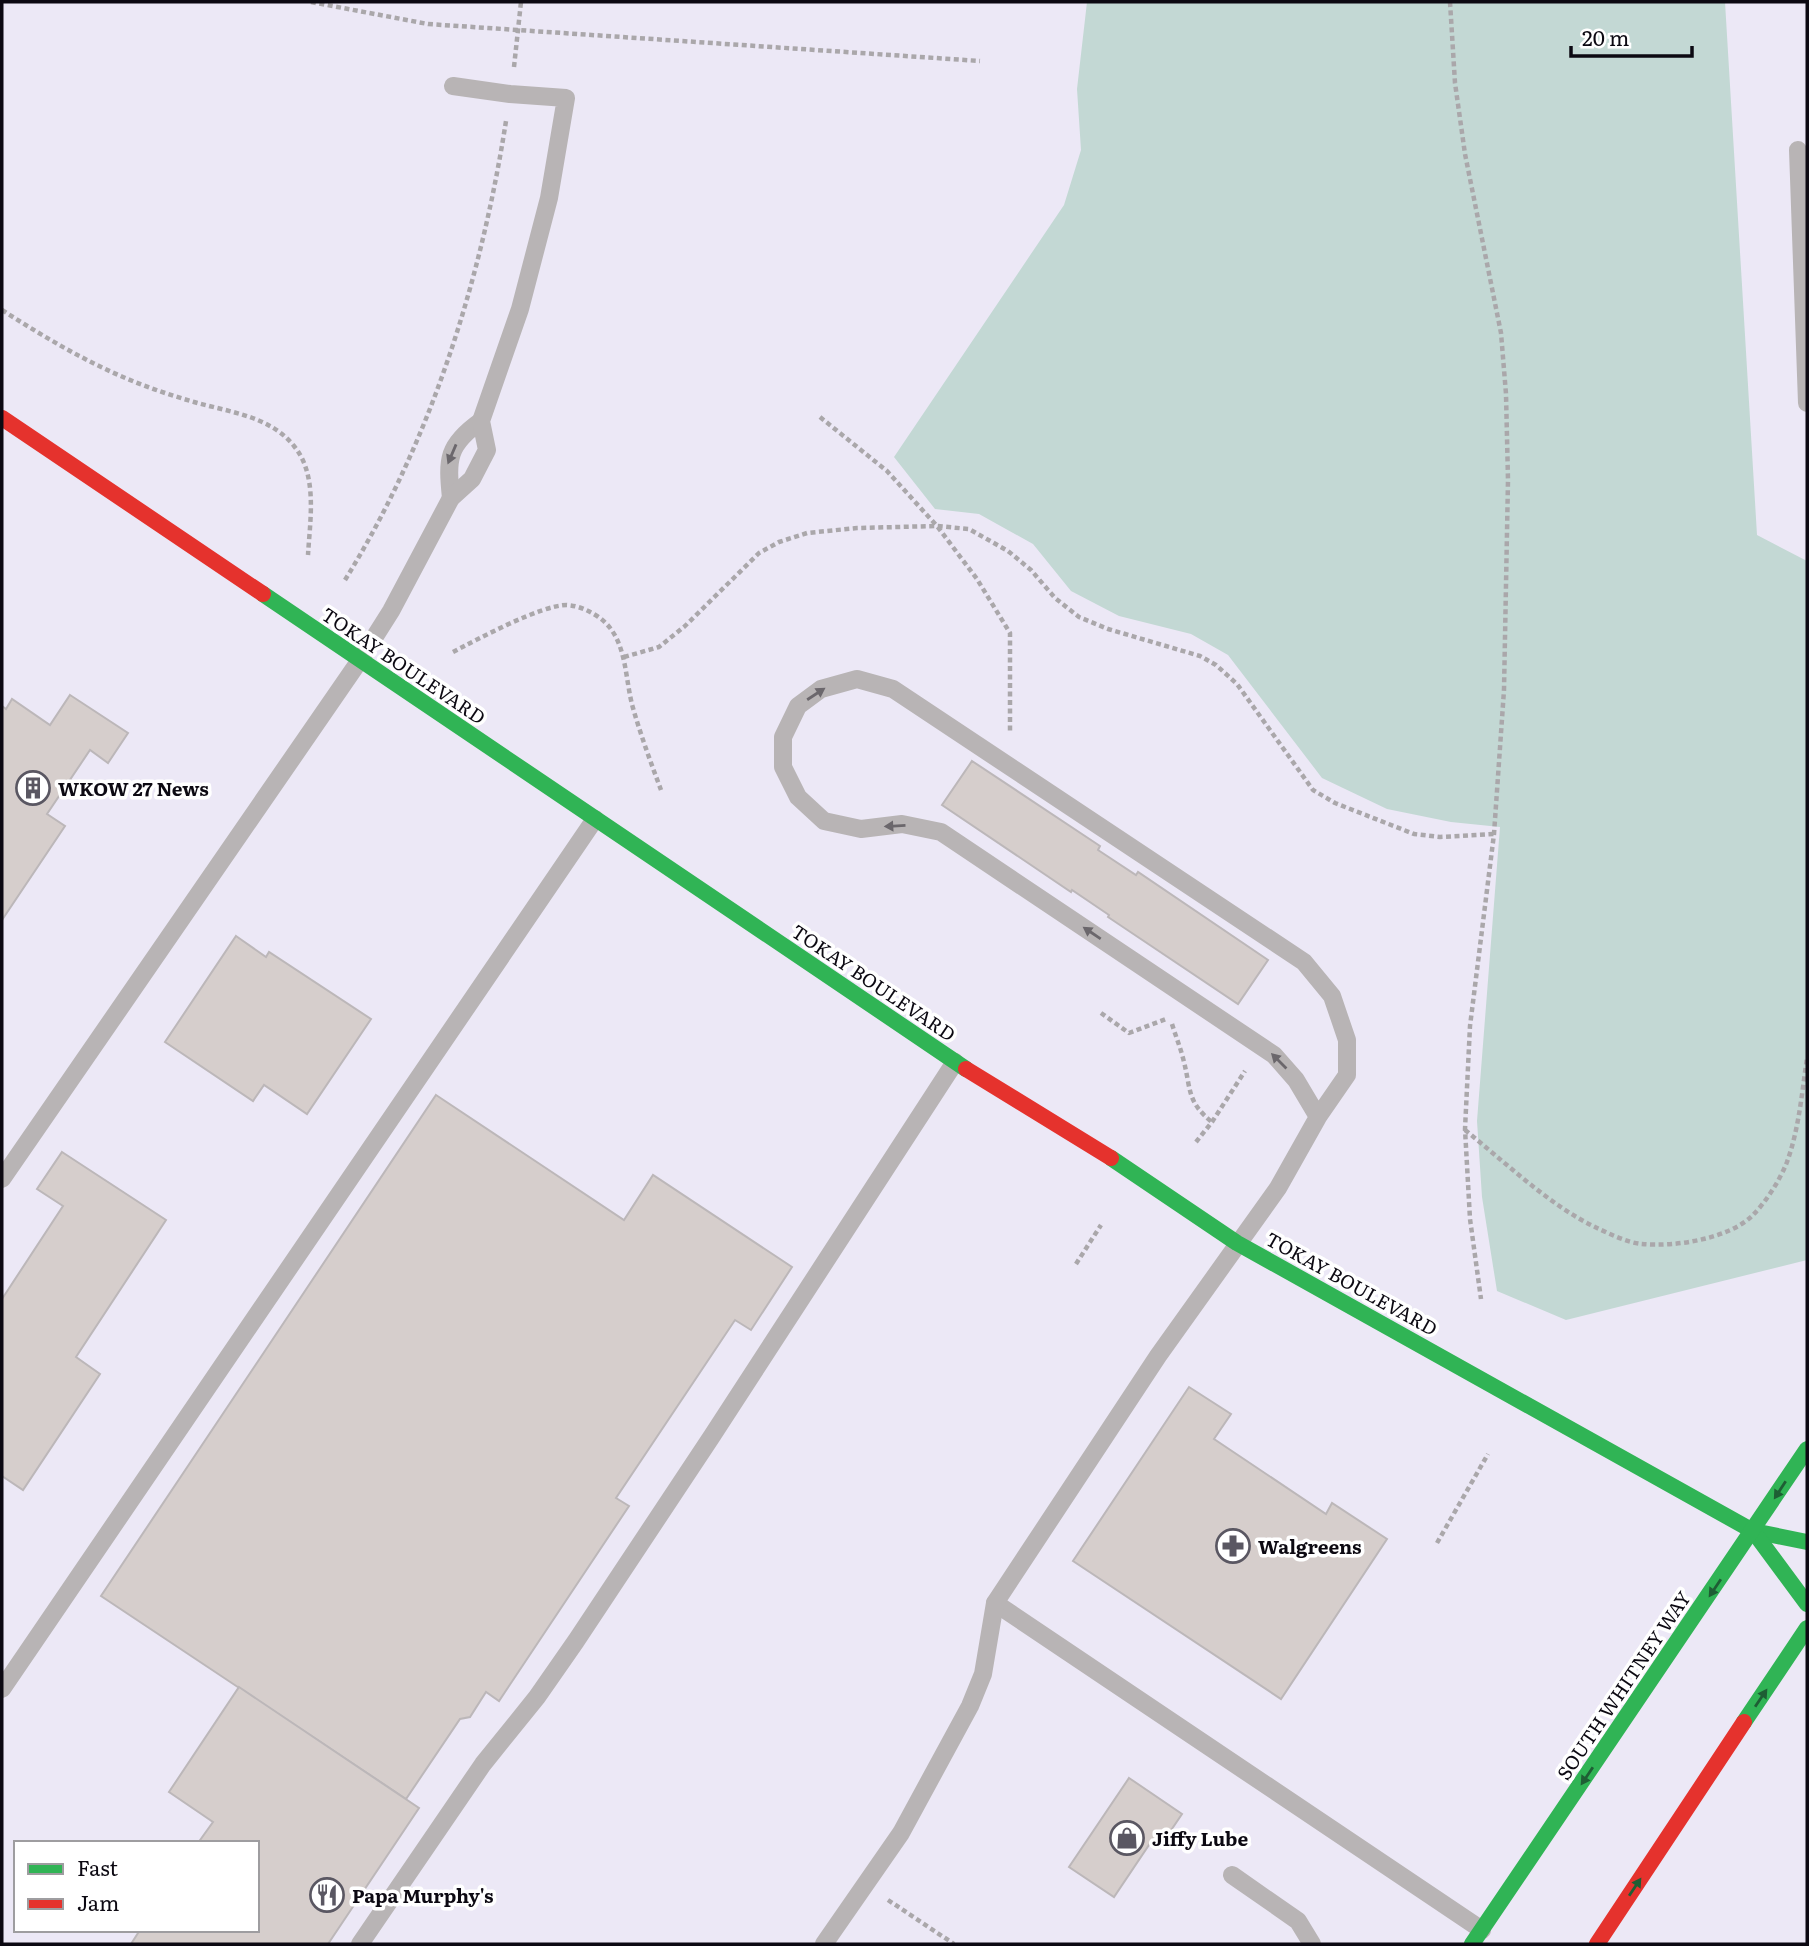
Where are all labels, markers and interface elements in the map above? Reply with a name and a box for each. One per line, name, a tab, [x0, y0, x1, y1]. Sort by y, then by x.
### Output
scale bar	[1571, 14, 1692, 58]
text: 20 m	[1582, 21, 1629, 52]
one-way arrow	[447, 444, 458, 465]
street label: TOKAY BOULEVARD	[316, 600, 492, 730]
one-way arrow	[806, 687, 826, 700]
building icon: WKOW 27 News	[14, 769, 52, 807]
place label: WKOW 27 News	[58, 774, 209, 802]
one-way arrow	[884, 820, 906, 831]
street label: TOKAY BOULEVARD	[786, 917, 962, 1047]
one-way arrow	[1082, 927, 1101, 940]
one-way arrow	[1271, 1053, 1288, 1070]
street label: TOKAY BOULEVARD	[1261, 1224, 1443, 1342]
one-way arrow	[1774, 1480, 1787, 1500]
pharmacy icon: Walgreens	[1214, 1527, 1252, 1565]
place label: Walgreens	[1258, 1532, 1362, 1560]
one-way arrow	[1708, 1579, 1722, 1597]
street label: SOUTH WHITNEY WAY	[1549, 1585, 1697, 1785]
one-way arrow	[1754, 1688, 1767, 1708]
one-way arrow	[1580, 1767, 1594, 1785]
shop icon: Jiffy Lube	[1108, 1819, 1146, 1857]
place label: Jiffy Lube	[1152, 1824, 1248, 1852]
legend	[14, 1841, 259, 1932]
text: Fast	[77, 1851, 118, 1882]
restaurant icon: Papa Murphy's	[308, 1876, 346, 1914]
one-way arrow	[1628, 1878, 1641, 1897]
place label: Papa Murphy's	[352, 1881, 493, 1909]
text: Jam	[77, 1886, 119, 1917]

